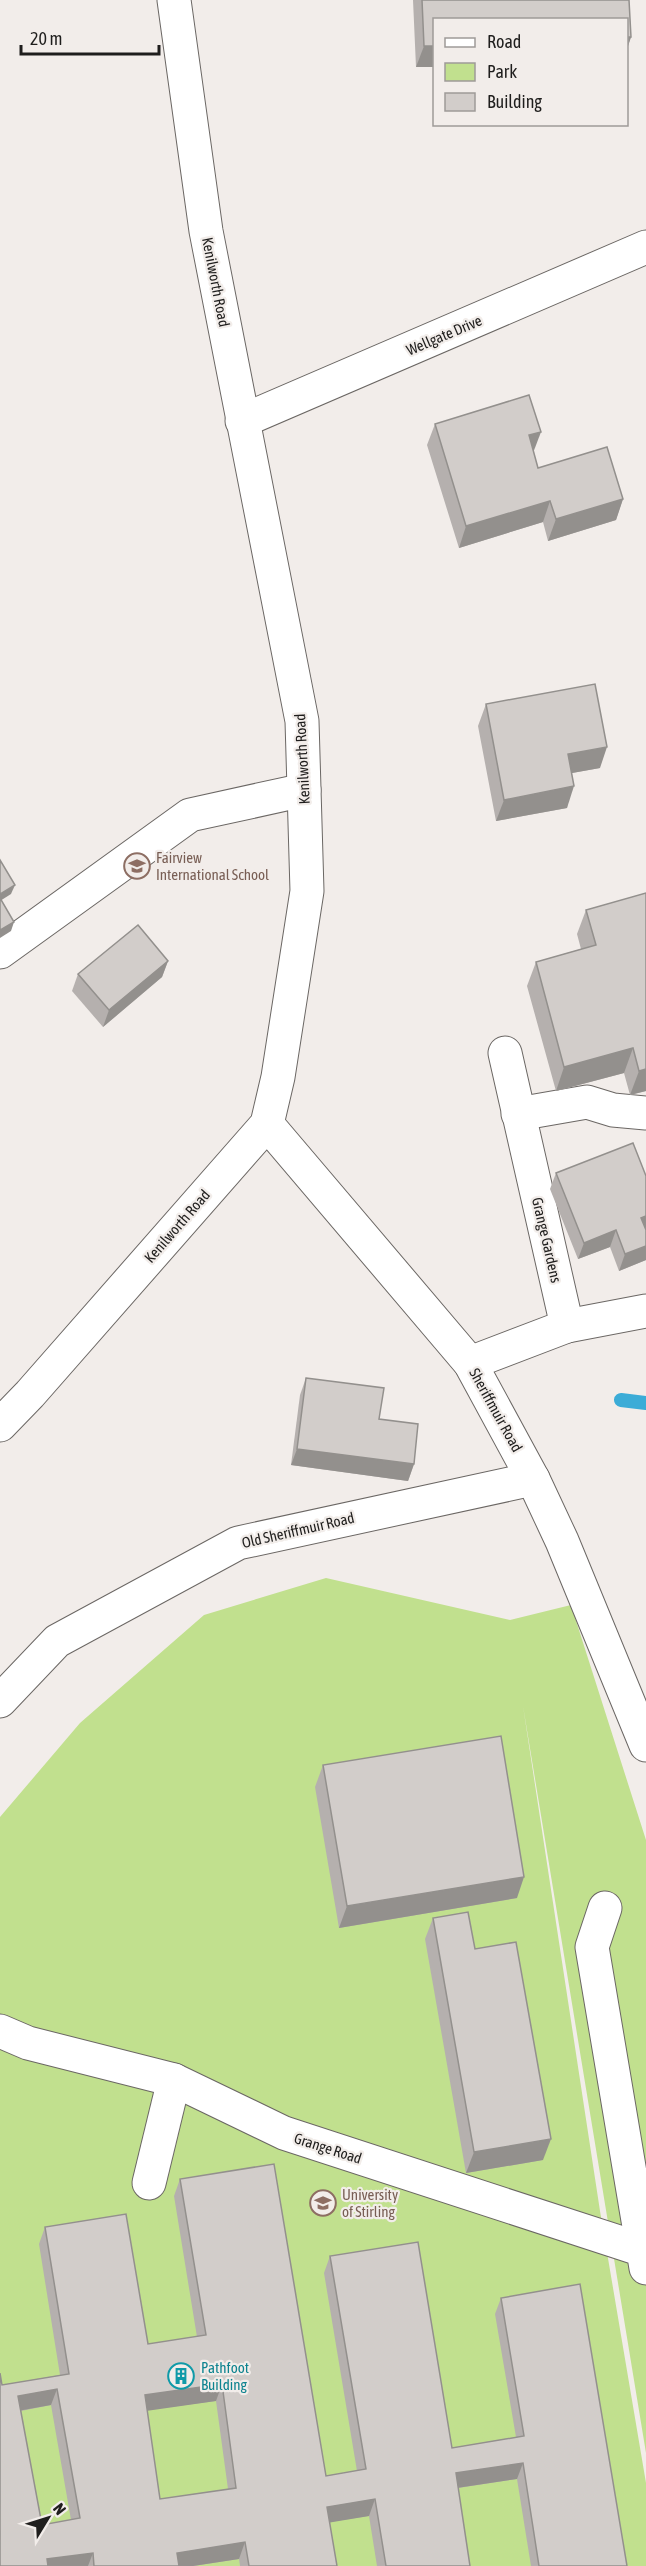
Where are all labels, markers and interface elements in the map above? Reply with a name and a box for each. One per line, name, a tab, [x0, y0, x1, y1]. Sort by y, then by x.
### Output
scale bar	[21, 18, 159, 56]
legend	[433, 18, 628, 126]
text: 20 m	[30, 28, 62, 49]
text: Road	[487, 31, 521, 52]
text: Park	[487, 61, 517, 82]
text: Building	[487, 91, 542, 112]
street label: Kenilworth Road	[199, 236, 233, 328]
street label: Wellgate Drive	[404, 311, 484, 359]
street label: Kenilworth Road	[291, 713, 313, 805]
place label: Fairview International School	[156, 849, 269, 883]
school or university icon: Fairview International School	[122, 851, 152, 881]
street label: Kenilworth Road	[141, 1186, 213, 1266]
street label: Grange Gardens	[529, 1196, 565, 1284]
street label: Sheriffmuir Road	[466, 1365, 526, 1455]
street label: Old Sheriffmuir Road	[240, 1509, 356, 1551]
street label: Grange Road	[292, 2129, 364, 2167]
place label: University of Stirling	[342, 2186, 398, 2220]
school or university icon: University of Stirling	[308, 2188, 338, 2218]
place label: Pathfoot Building	[201, 2359, 249, 2393]
building icon: Pathfoot Building	[166, 2361, 196, 2391]
north arrow	[18, 2488, 78, 2548]
text: N	[50, 2499, 70, 2518]

